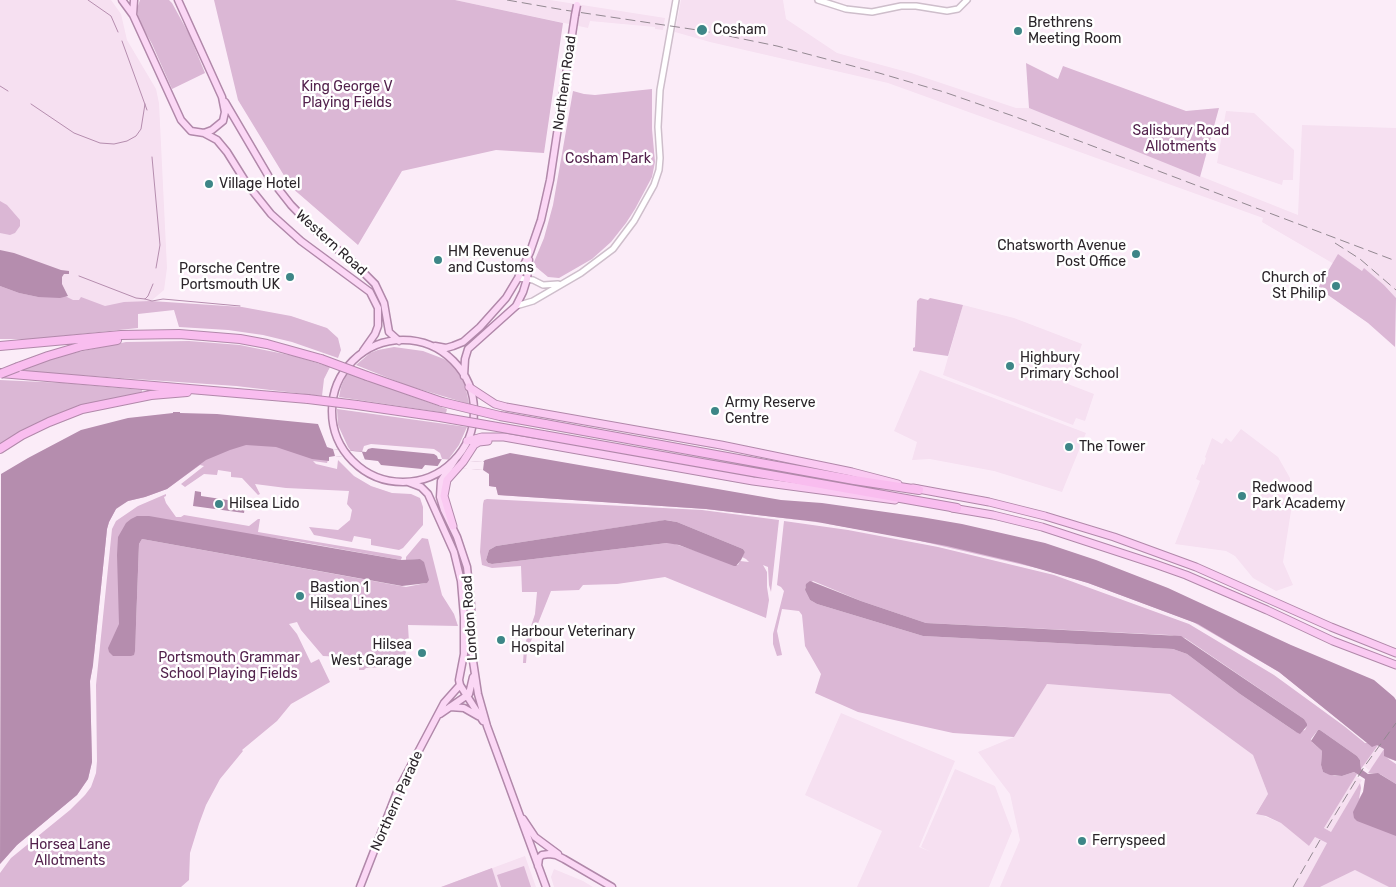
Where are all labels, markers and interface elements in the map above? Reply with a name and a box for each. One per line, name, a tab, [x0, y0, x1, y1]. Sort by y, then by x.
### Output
place label: Brethrens Meeting Room	[1028, 15, 1121, 48]
place label: Cosham	[713, 22, 766, 38]
marker: Cosham	[695, 23, 709, 37]
marker: Brethrens Meeting Room	[1012, 25, 1024, 37]
street label: Northern Road	[550, 35, 580, 131]
park label: King George V Playing Fields	[301, 79, 393, 111]
park label: Salisbury Road Allotments	[1133, 123, 1229, 156]
park label: Cosham Park	[565, 151, 651, 167]
place label: Village Hotel	[219, 176, 300, 192]
marker: Village Hotel	[203, 178, 215, 190]
street label: Western Road	[292, 207, 370, 279]
place label: Chatsworth Avenue Post Office	[997, 238, 1126, 270]
place label: HM Revenue and Customs	[448, 244, 534, 276]
marker: Chatsworth Avenue Post Office	[1130, 248, 1142, 260]
marker: HM Revenue and Customs	[432, 254, 444, 266]
place label: Porsche Centre Portsmouth UK	[179, 261, 280, 294]
place label: Church of St Philip	[1262, 270, 1326, 302]
marker: Porsche Centre Portsmouth UK	[284, 271, 296, 283]
marker: Church of St Philip	[1330, 280, 1342, 292]
place label: Highbury Primary School	[1020, 350, 1119, 382]
marker: Highbury Primary School	[1004, 360, 1016, 372]
place label: Army Reserve Centre	[725, 395, 816, 428]
marker: Army Reserve Centre	[709, 405, 721, 417]
place label: The Tower	[1079, 439, 1145, 455]
marker: The Tower	[1063, 441, 1075, 453]
place label: Redwood Park Academy	[1252, 480, 1345, 512]
marker: Redwood Park Academy	[1236, 490, 1248, 502]
place label: Hilsea Lido	[229, 496, 300, 512]
marker: Hilsea Lido	[213, 498, 225, 510]
street label: London Road	[459, 575, 481, 661]
place label: Bastion 1 Hilsea Lines	[310, 580, 388, 612]
marker: Bastion 1 Hilsea Lines	[294, 590, 306, 602]
place label: Harbour Veterinary Hospital	[511, 624, 635, 656]
marker: Harbour Veterinary Hospital	[495, 634, 507, 646]
place label: Hilsea West Garage	[331, 637, 412, 670]
marker: Hilsea West Garage	[416, 647, 428, 659]
park label: Portsmouth Grammar School Playing Fields	[158, 650, 300, 682]
street label: Northern Parade	[367, 748, 427, 854]
place label: Ferryspeed	[1092, 833, 1166, 849]
marker: Ferryspeed	[1076, 835, 1088, 847]
park label: Horsea Lane Allotments	[29, 837, 111, 870]

